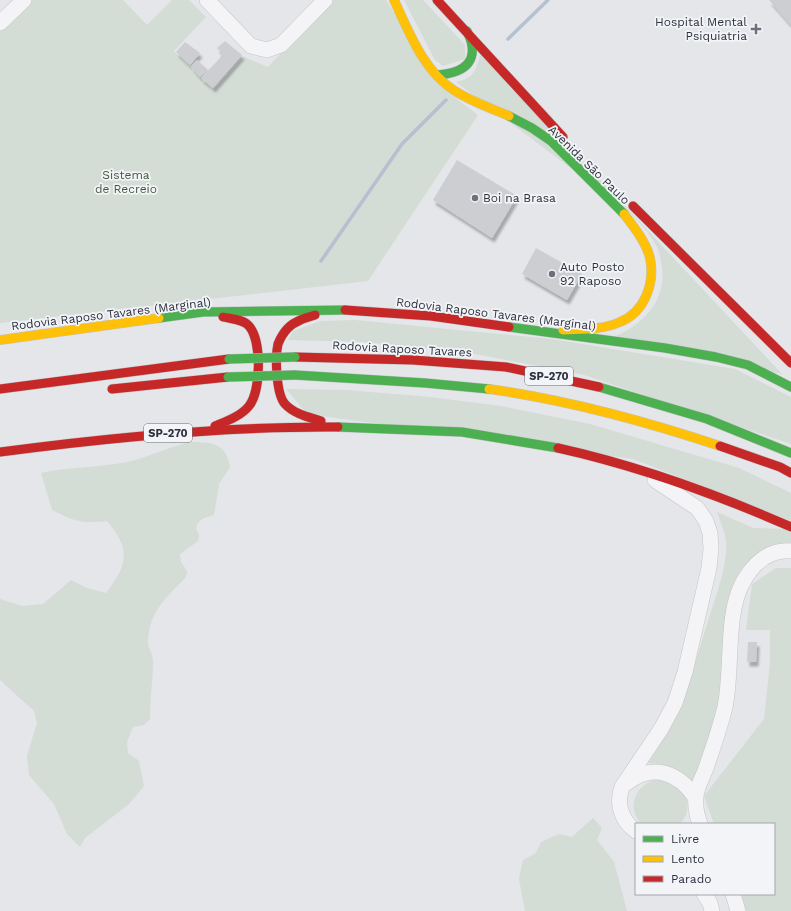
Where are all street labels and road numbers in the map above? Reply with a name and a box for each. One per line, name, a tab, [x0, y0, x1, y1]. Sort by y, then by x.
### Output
street label: Avenida São Paulo	[545, 123, 633, 207]
street label: Rodovia Raposo Tavares (Marginal)	[10, 295, 212, 333]
street label: Rodovia Raposo Tavares (Marginal)	[395, 295, 597, 333]
street label: Rodovia Raposo Tavares	[332, 338, 472, 360]
road number: SP-270	[525, 367, 573, 385]
road number: SP-270	[144, 424, 192, 442]

